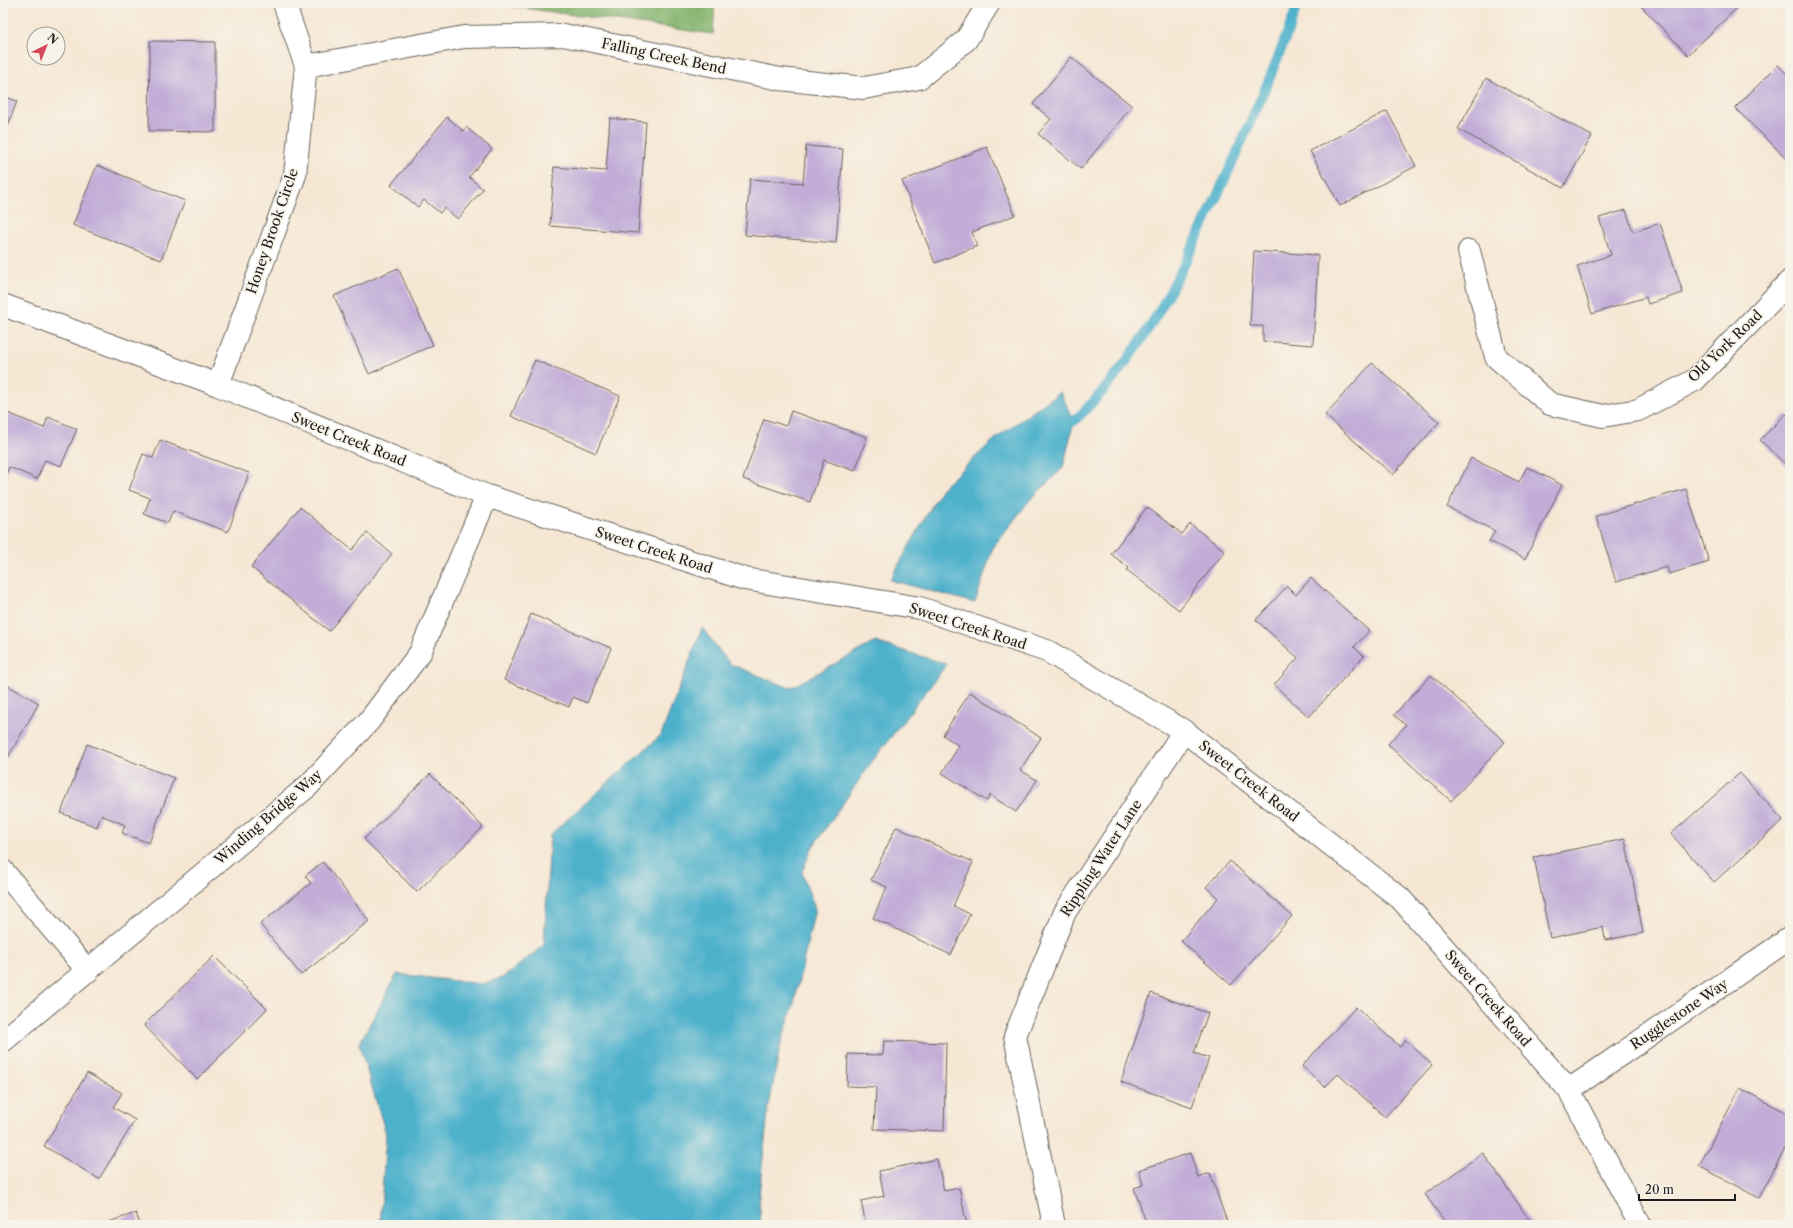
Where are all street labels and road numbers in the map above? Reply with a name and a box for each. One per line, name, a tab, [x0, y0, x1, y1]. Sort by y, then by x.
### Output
street label: Falling Creek Bend	[600, 34, 728, 78]
street label: Honey Brook Circle	[242, 166, 302, 296]
street label: Old York Road	[1684, 306, 1766, 386]
street label: Sweet Creek Road	[289, 408, 409, 470]
street label: Sweet Creek Road	[593, 523, 715, 578]
street label: Sweet Creek Road	[907, 599, 1029, 654]
street label: Sweet Creek Road	[1195, 736, 1303, 826]
street label: Winding Bridge Way	[210, 765, 326, 869]
street label: Rippling Water Lane	[1056, 796, 1146, 920]
street label: Sweet Creek Road	[1441, 946, 1535, 1050]
street label: Rugglestone Way	[1627, 975, 1731, 1053]

